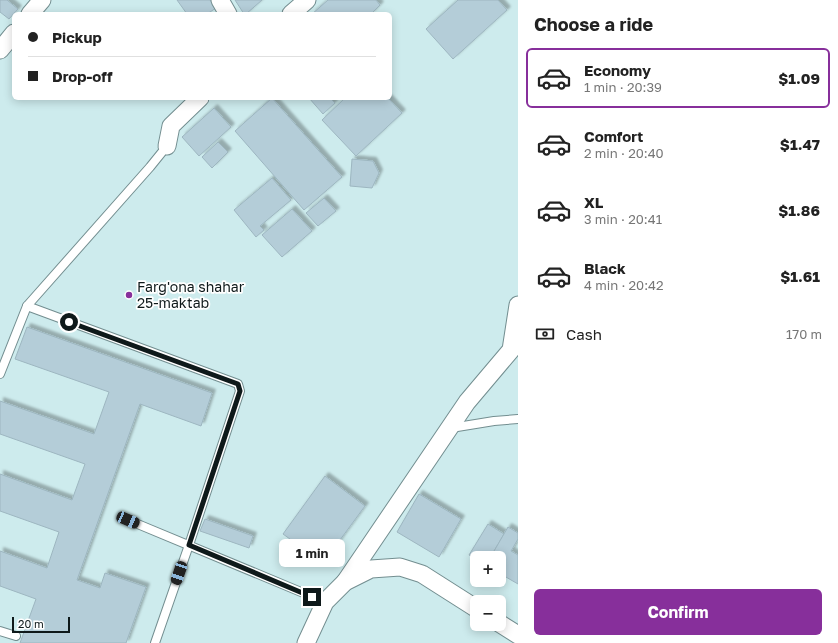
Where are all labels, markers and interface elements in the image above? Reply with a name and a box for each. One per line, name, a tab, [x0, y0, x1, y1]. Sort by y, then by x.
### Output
text: Choose a ride	[534, 13, 653, 35]
text: Pickup	[52, 28, 102, 46]
icon: car	[536, 60, 572, 96]
text: Economy	[584, 61, 651, 79]
text: Drop-off	[52, 67, 112, 85]
text: $1.09	[778, 69, 820, 87]
text: 1 min · 20:39	[584, 79, 662, 95]
icon: car	[536, 126, 572, 162]
text: Comfort	[584, 127, 643, 145]
text: $1.47	[780, 135, 820, 153]
text: 2 min · 20:40	[584, 145, 664, 161]
icon: car	[536, 192, 572, 228]
text: XL	[584, 193, 603, 211]
text: $1.86	[778, 201, 820, 219]
text: 3 min · 20:41	[584, 211, 662, 227]
icon: car	[536, 258, 572, 294]
text: Black	[584, 259, 626, 277]
text: $1.61	[780, 267, 820, 285]
text: 4 min · 20:42	[584, 277, 664, 293]
place label: Farg'ona shahar 25-maktab	[137, 278, 245, 311]
marker: Farg'ona shahar 25-maktab	[124, 290, 134, 300]
route start	[60, 313, 78, 331]
icon: cash	[534, 323, 556, 345]
text: Cash	[566, 325, 602, 343]
text: 170 m	[786, 326, 822, 342]
car	[115, 510, 141, 530]
callout: 1 min	[279, 539, 345, 567]
text: 1 min	[296, 545, 328, 561]
map controls	[470, 551, 506, 631]
button: +	[470, 551, 506, 587]
car	[169, 560, 189, 586]
route end	[303, 588, 321, 606]
button: Confirm	[534, 589, 822, 635]
button: −	[470, 595, 506, 631]
scale bar	[12, 615, 70, 634]
text: 20 m	[18, 617, 44, 630]

